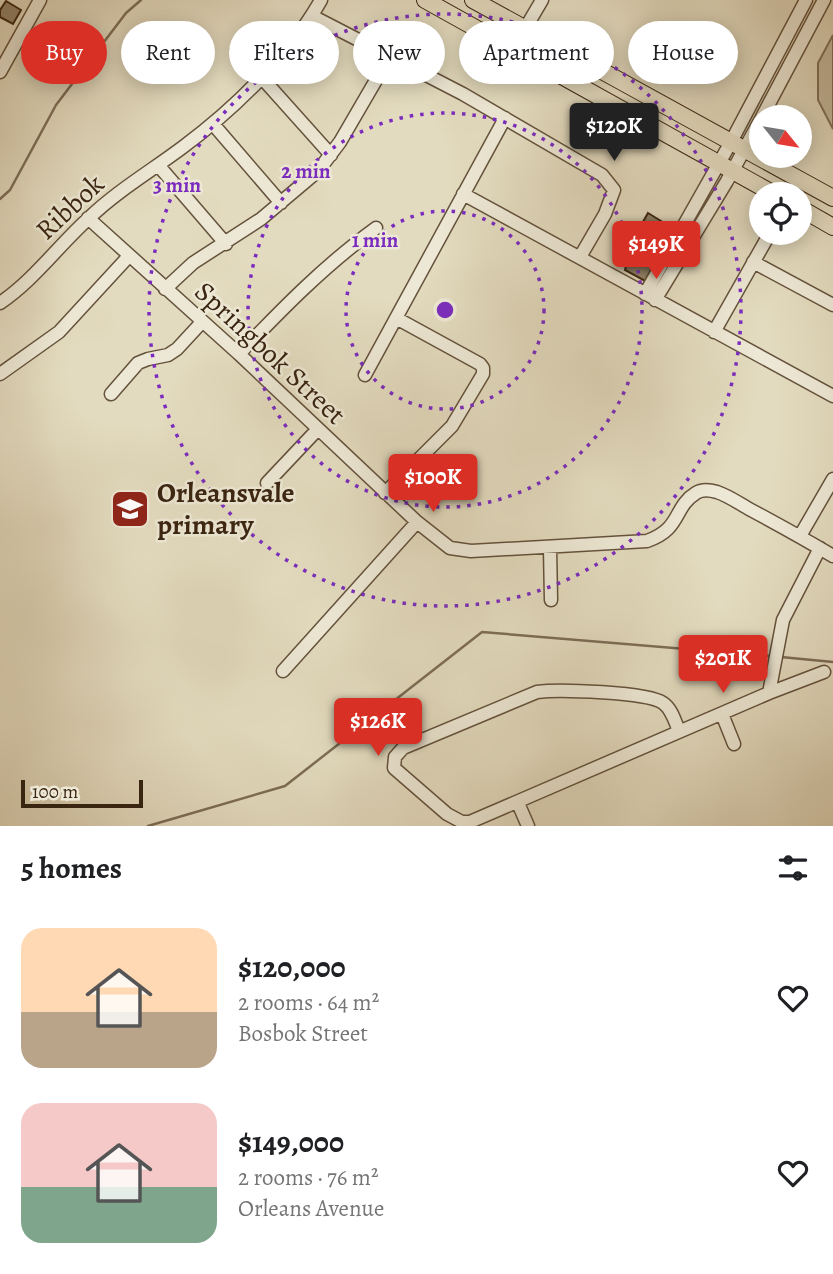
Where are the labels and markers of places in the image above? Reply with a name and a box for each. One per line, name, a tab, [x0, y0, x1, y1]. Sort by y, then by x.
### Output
pin: $120K	[565, 104, 663, 163]
pin: $149K	[607, 222, 705, 281]
centre of rings	[433, 298, 457, 322]
pin: $100K	[384, 454, 482, 514]
place label: Orleansvale primary	[157, 474, 295, 544]
school or university icon: Orleansvale primary	[109, 488, 151, 530]
pin: $201K	[674, 636, 772, 695]
pin: $126K	[329, 698, 427, 758]

